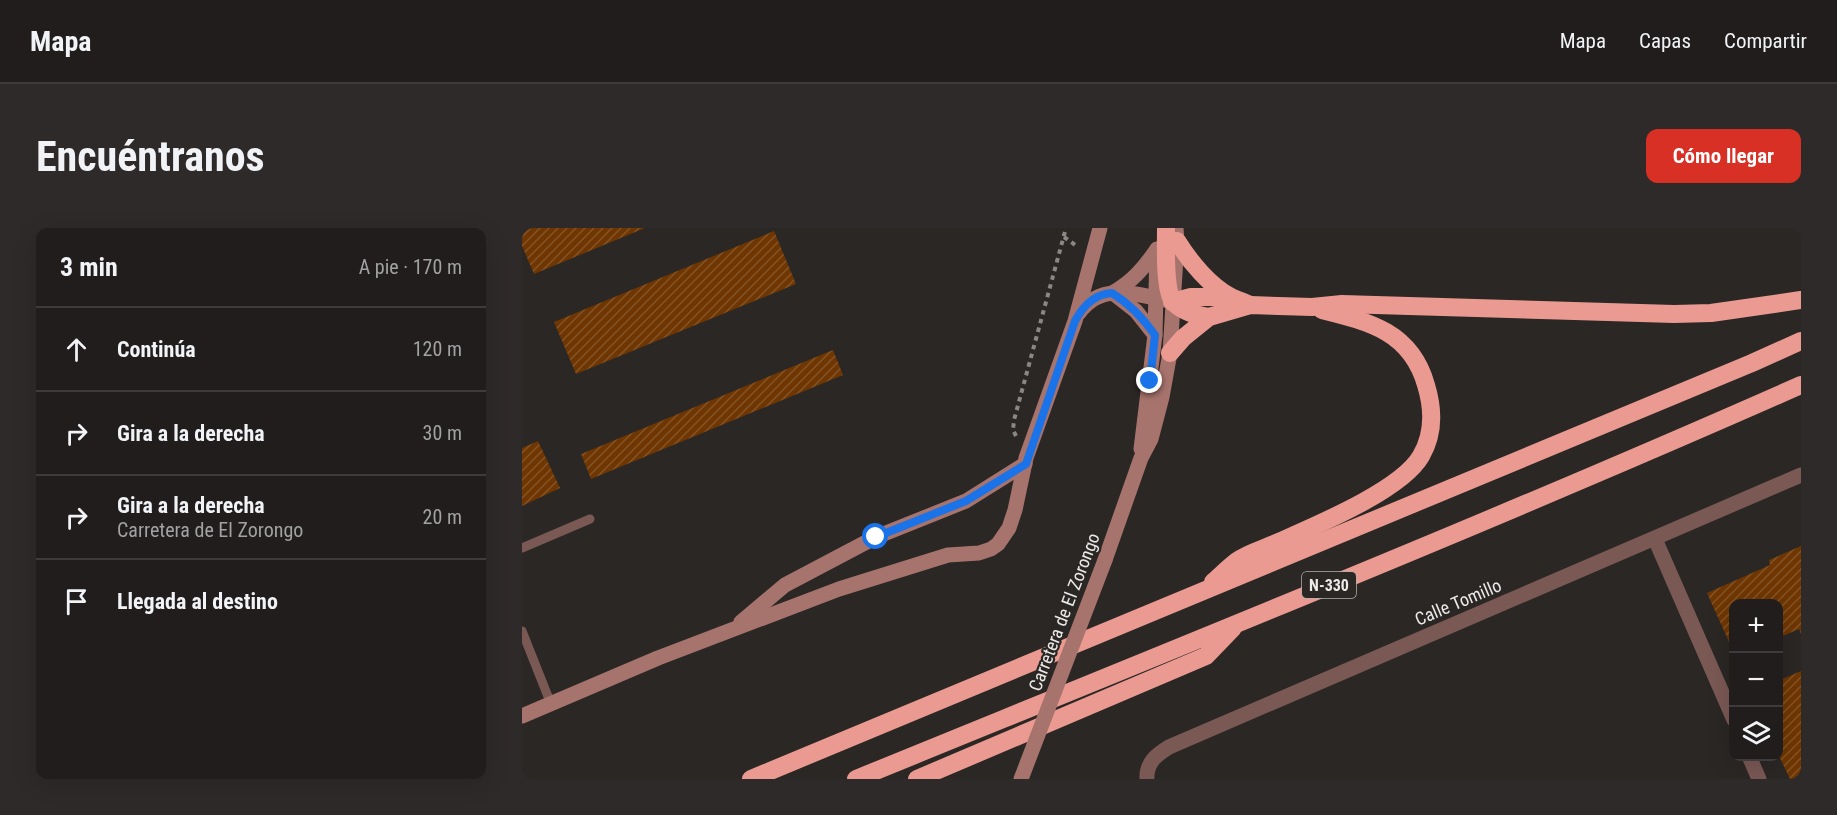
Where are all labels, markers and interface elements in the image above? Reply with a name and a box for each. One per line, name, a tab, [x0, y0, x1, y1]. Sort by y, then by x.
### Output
text: Mapa	[30, 25, 91, 58]
text: Mapa	[1560, 29, 1606, 53]
text: Capas	[1639, 29, 1691, 53]
text: Compartir	[1724, 29, 1807, 53]
button: Cómo llegar	[1646, 129, 1801, 183]
text: Encuéntranos	[36, 132, 265, 181]
text: 3 min	[60, 252, 118, 282]
text: A pie · 170 m	[359, 255, 462, 279]
icon: ahead	[60, 333, 93, 366]
text: Continúa	[117, 337, 196, 362]
text: 120 m	[413, 337, 462, 361]
route end	[1136, 367, 1162, 393]
icon: right	[60, 417, 93, 450]
text: Gira a la derecha	[117, 421, 265, 446]
text: 30 m	[423, 421, 462, 445]
text: Gira a la derecha	[117, 493, 265, 518]
icon: right	[60, 501, 93, 534]
text: 20 m	[423, 505, 462, 529]
text: Carretera de El Zorongo	[117, 518, 303, 542]
route start	[862, 523, 888, 549]
street label: Carretera de El Zorongo	[1024, 530, 1104, 694]
road number: N-330	[1302, 572, 1356, 598]
street label: Calle Tomillo	[1412, 574, 1504, 630]
icon: arrive	[60, 585, 93, 618]
text: Llegada al destino	[117, 589, 278, 614]
map controls	[1729, 599, 1783, 761]
button: +	[1729, 599, 1783, 653]
button: −	[1729, 653, 1783, 707]
button: layers	[1729, 707, 1783, 761]

